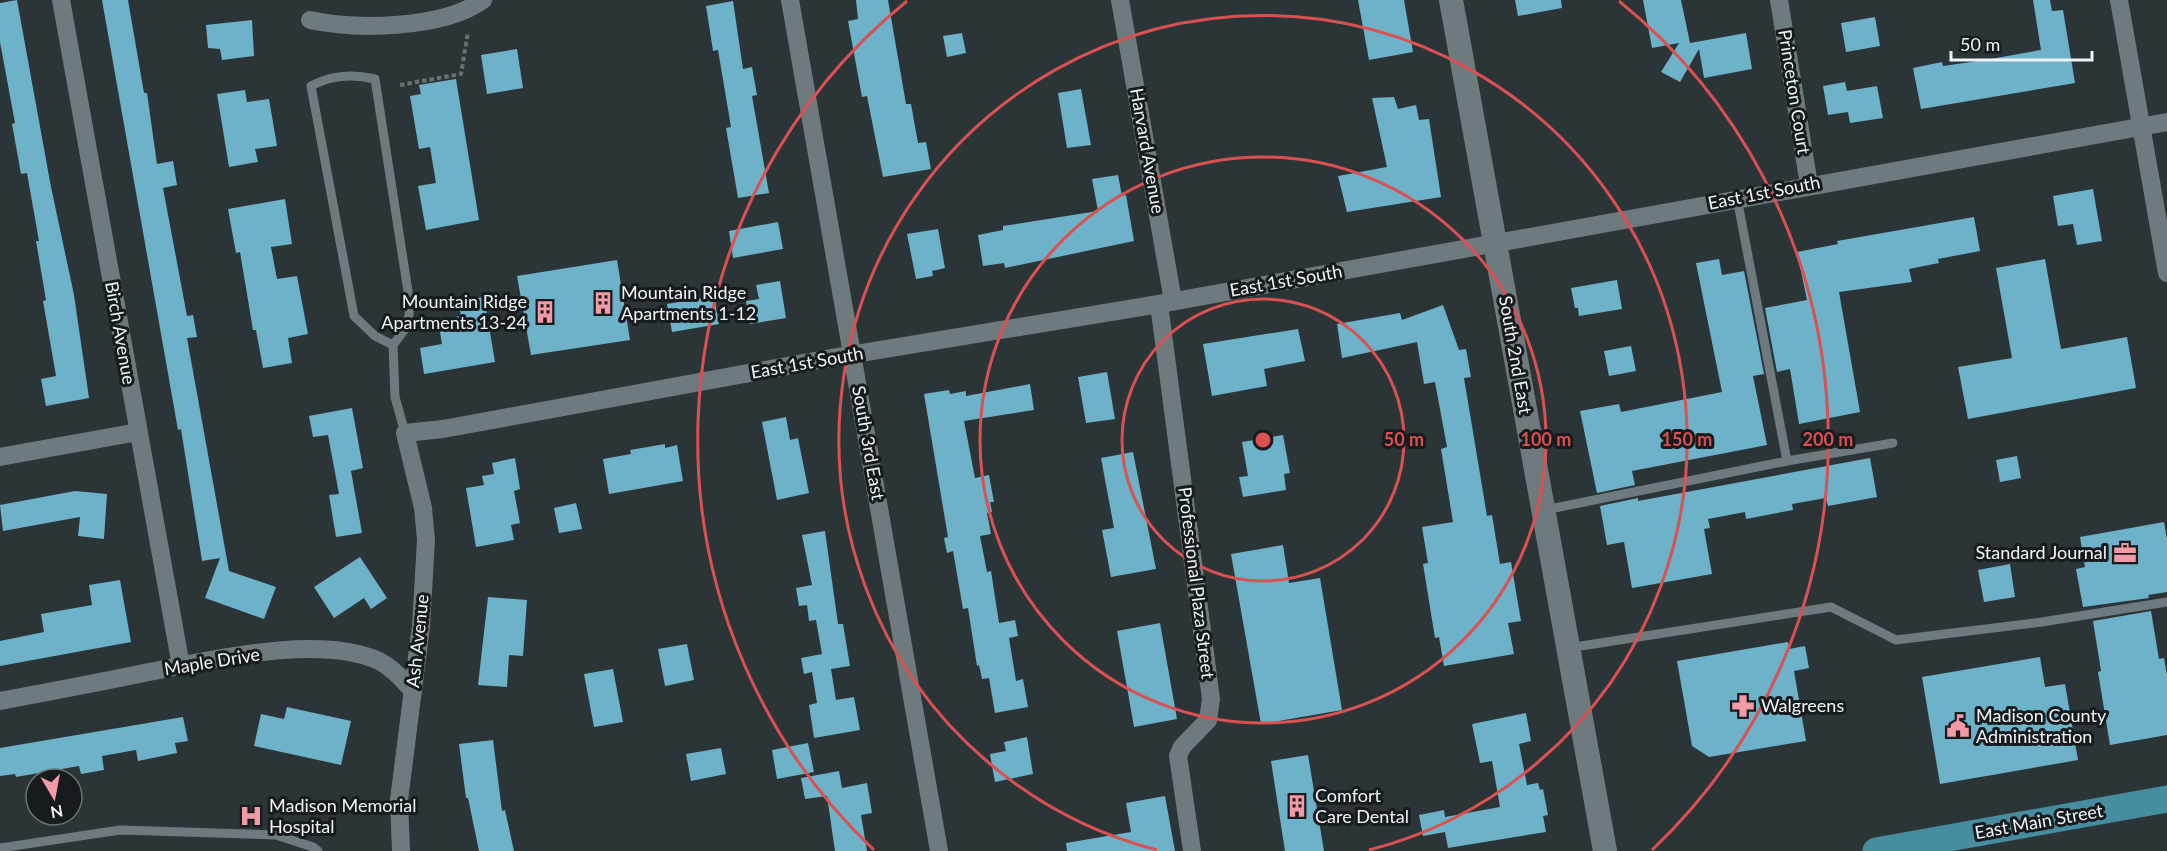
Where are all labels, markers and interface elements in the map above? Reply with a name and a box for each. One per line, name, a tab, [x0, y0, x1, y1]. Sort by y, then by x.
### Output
scale bar	[1951, 24, 2092, 62]
street label: Princeton Court	[1774, 28, 1816, 156]
text: 50 m	[1960, 33, 2000, 55]
street label: Harvard Avenue	[1126, 86, 1170, 215]
street label: East 1st South	[1706, 170, 1822, 214]
street label: East 1st South	[1228, 259, 1344, 301]
street label: Birch Avenue	[101, 280, 141, 386]
place label: Mountain Ridge Apartments 1-12	[621, 281, 756, 324]
place label: Mountain Ridge Apartments 13-24	[381, 290, 527, 333]
building icon: Mountain Ridge Apartments 1-12	[590, 290, 616, 316]
street label: South 2nd East	[1495, 294, 1537, 416]
building icon: Mountain Ridge Apartments 13-24	[532, 299, 558, 325]
street label: East 1st South	[749, 341, 865, 383]
street label: South 3rd East	[848, 384, 890, 502]
text: 50 m	[1384, 428, 1424, 450]
text: 100 m	[1521, 428, 1571, 450]
text: 150 m	[1662, 428, 1712, 450]
text: 200 m	[1803, 428, 1853, 450]
centre of rings	[1253, 430, 1273, 450]
street label: Professional Plaza Street	[1174, 486, 1220, 681]
office icon: Standard Journal	[2112, 540, 2138, 566]
place label: Standard Journal	[1975, 541, 2107, 563]
street label: Ash Avenue	[401, 593, 433, 689]
street label: Maple Drive	[162, 643, 261, 679]
pharmacy icon: Walgreens	[1730, 693, 1756, 719]
place label: Walgreens	[1761, 694, 1844, 716]
place label: Madison County Administration	[1976, 704, 2107, 747]
public building icon: Madison County Administration	[1945, 713, 1971, 739]
north arrow	[24, 767, 84, 827]
place label: Comfort Care Dental	[1315, 784, 1409, 827]
building icon: Comfort Care Dental	[1284, 793, 1310, 819]
place label: Madison Memorial Hospital	[269, 794, 416, 837]
street label: East Main Street	[1973, 799, 2105, 843]
text: N	[49, 802, 64, 823]
hospital icon: Madison Memorial Hospital	[238, 803, 264, 829]

